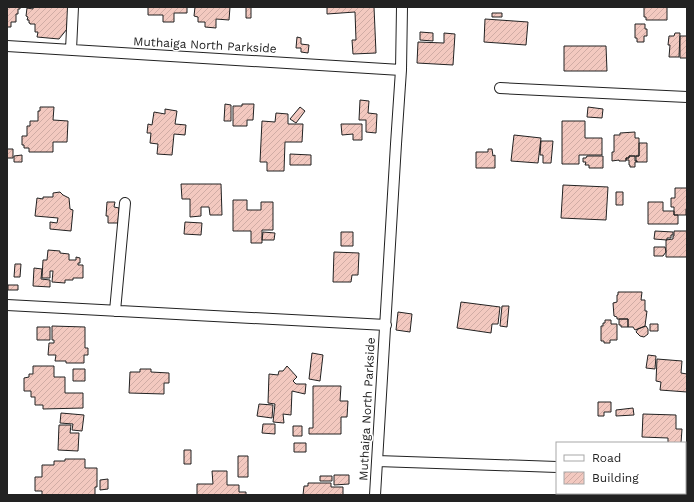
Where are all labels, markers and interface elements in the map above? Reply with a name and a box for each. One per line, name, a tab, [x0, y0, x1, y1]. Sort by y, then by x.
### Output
street label: Muthaiga North Parkside	[133, 34, 277, 56]
street label: Muthaiga North Parkside	[356, 337, 378, 481]
legend	[556, 442, 686, 494]
text: Road	[592, 451, 621, 465]
text: Building	[592, 471, 639, 485]

